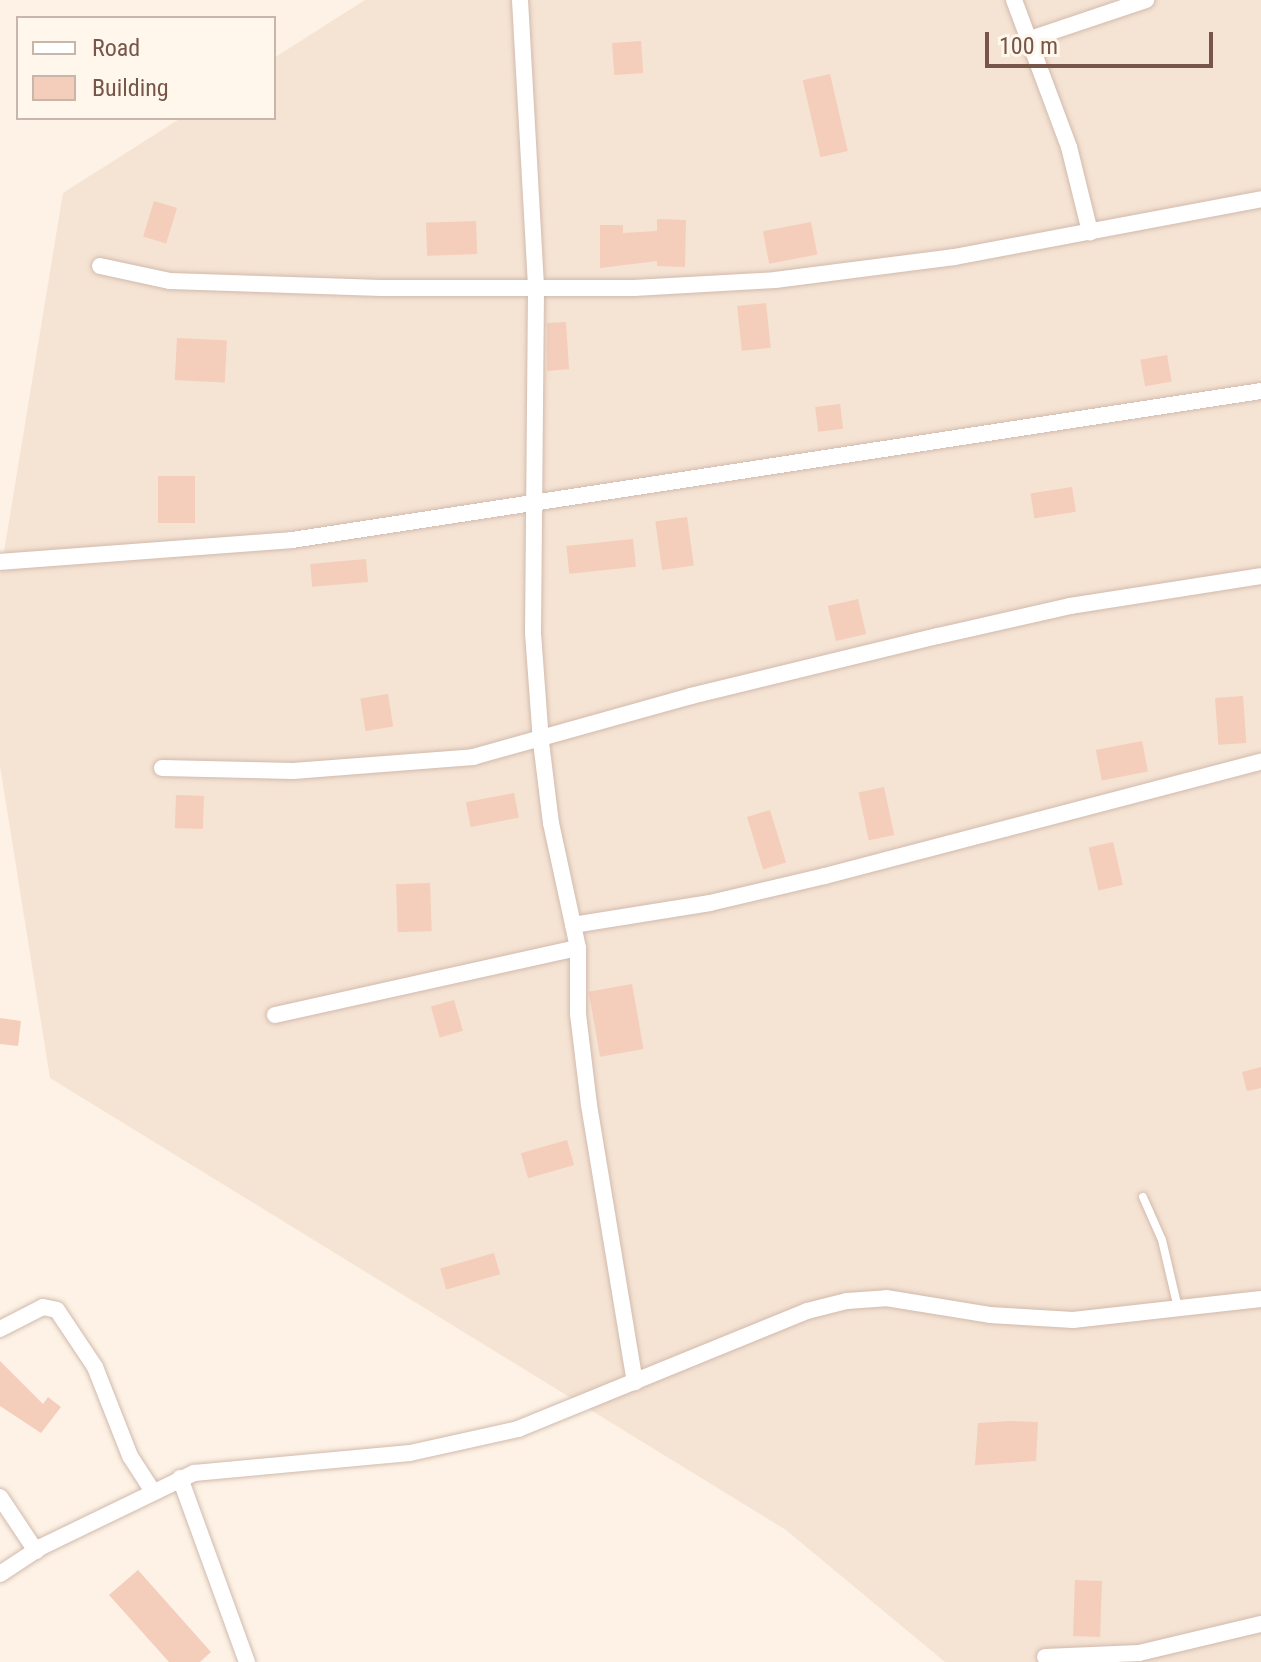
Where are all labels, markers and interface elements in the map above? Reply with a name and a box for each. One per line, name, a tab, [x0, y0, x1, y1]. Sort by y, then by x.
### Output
legend	[16, 16, 276, 120]
scale bar	[989, 16, 1217, 66]
text: 100 m	[999, 32, 1058, 60]
text: Road	[92, 34, 140, 62]
text: Building	[92, 74, 169, 102]

